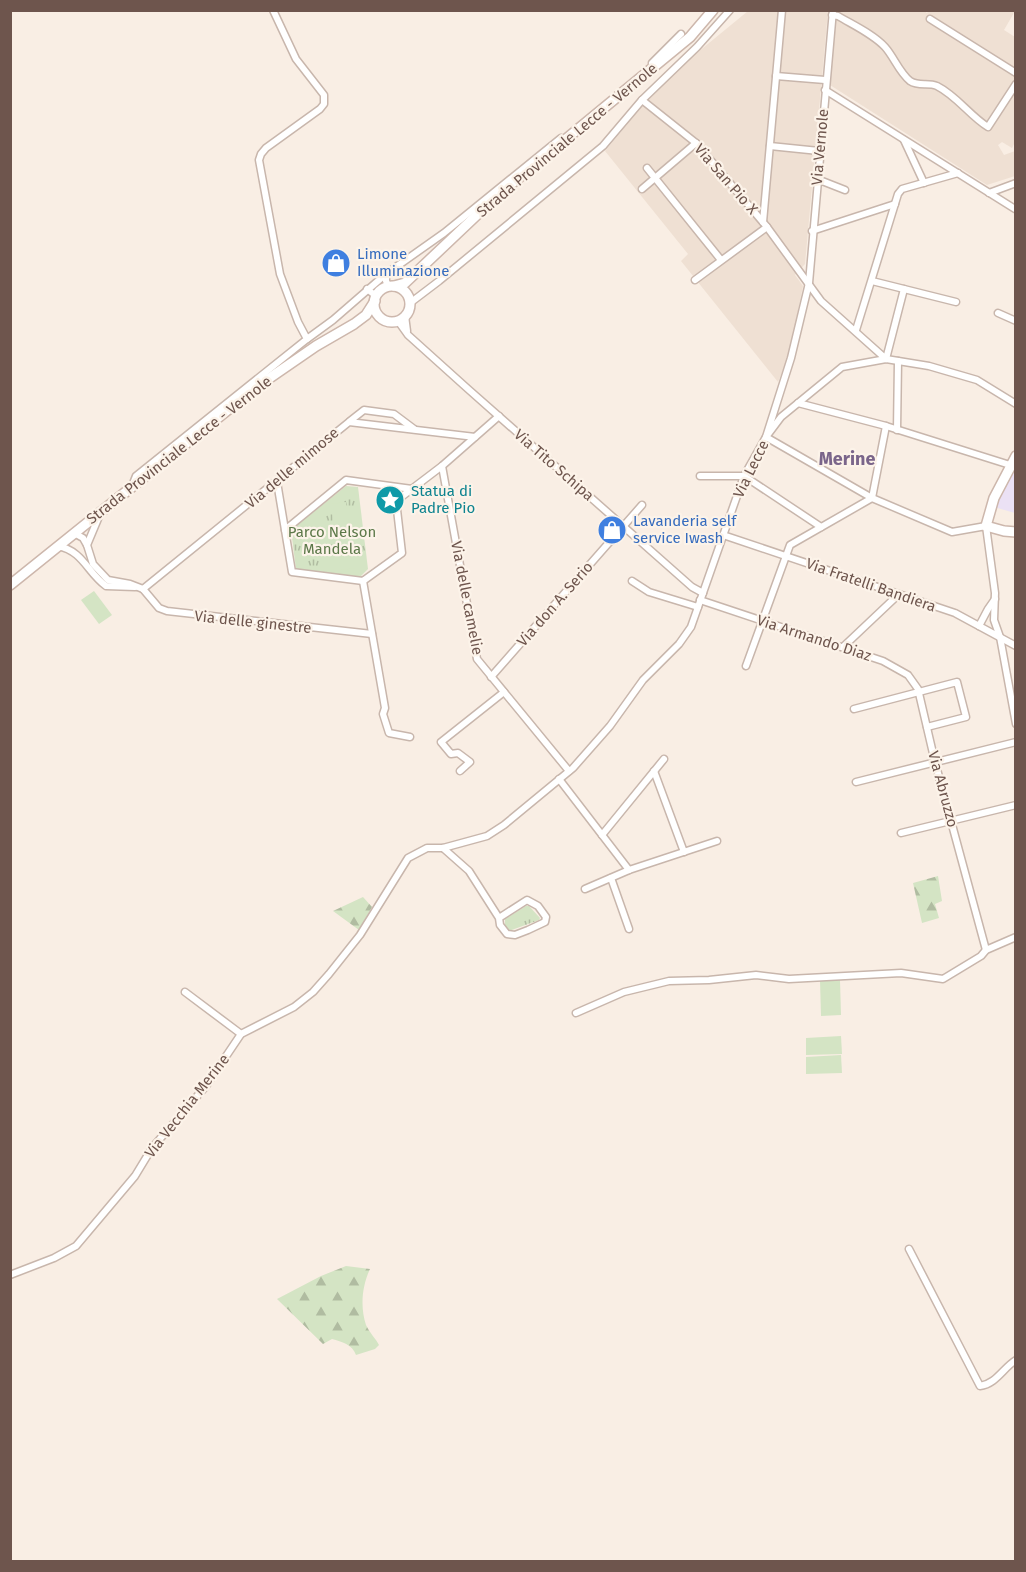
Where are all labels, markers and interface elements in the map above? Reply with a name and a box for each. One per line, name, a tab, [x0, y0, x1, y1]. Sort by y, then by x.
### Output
street label: Strada Provinciale Lecce - Vernole	[473, 59, 661, 221]
street label: Via Vernole	[808, 108, 832, 186]
street label: Via San Pio X	[690, 140, 762, 219]
place label: Limone Illuminazione	[357, 245, 450, 280]
shop icon: Limone Illuminazione	[320, 247, 352, 279]
street label: Strada Provinciale Lecce - Vernole	[83, 372, 275, 528]
street label: Via delle mimose	[242, 424, 342, 512]
street label: Via Tito Schipa	[510, 425, 598, 505]
street label: Via Lecce	[729, 437, 773, 501]
district label: Merine	[819, 448, 875, 470]
place label: Statua di Padre Pio	[411, 482, 475, 517]
place icon: Statua di Padre Pio	[374, 484, 406, 516]
place label: Lavanderia self service Iwash	[633, 512, 737, 547]
shop icon: Lavanderia self service Iwash	[596, 514, 628, 546]
park label: Parco Nelson Mandela	[288, 523, 376, 558]
street label: Via delle camelie	[447, 539, 487, 657]
street label: Via Fratelli Bandiera	[804, 554, 938, 616]
street label: Via don A. Serio	[513, 558, 597, 650]
street label: Via delle ginestre	[194, 607, 312, 637]
street label: Via Armando Diaz	[755, 611, 874, 665]
street label: Via Abruzzo	[924, 749, 962, 829]
street label: Via Vecchia Merine	[141, 1050, 233, 1162]

